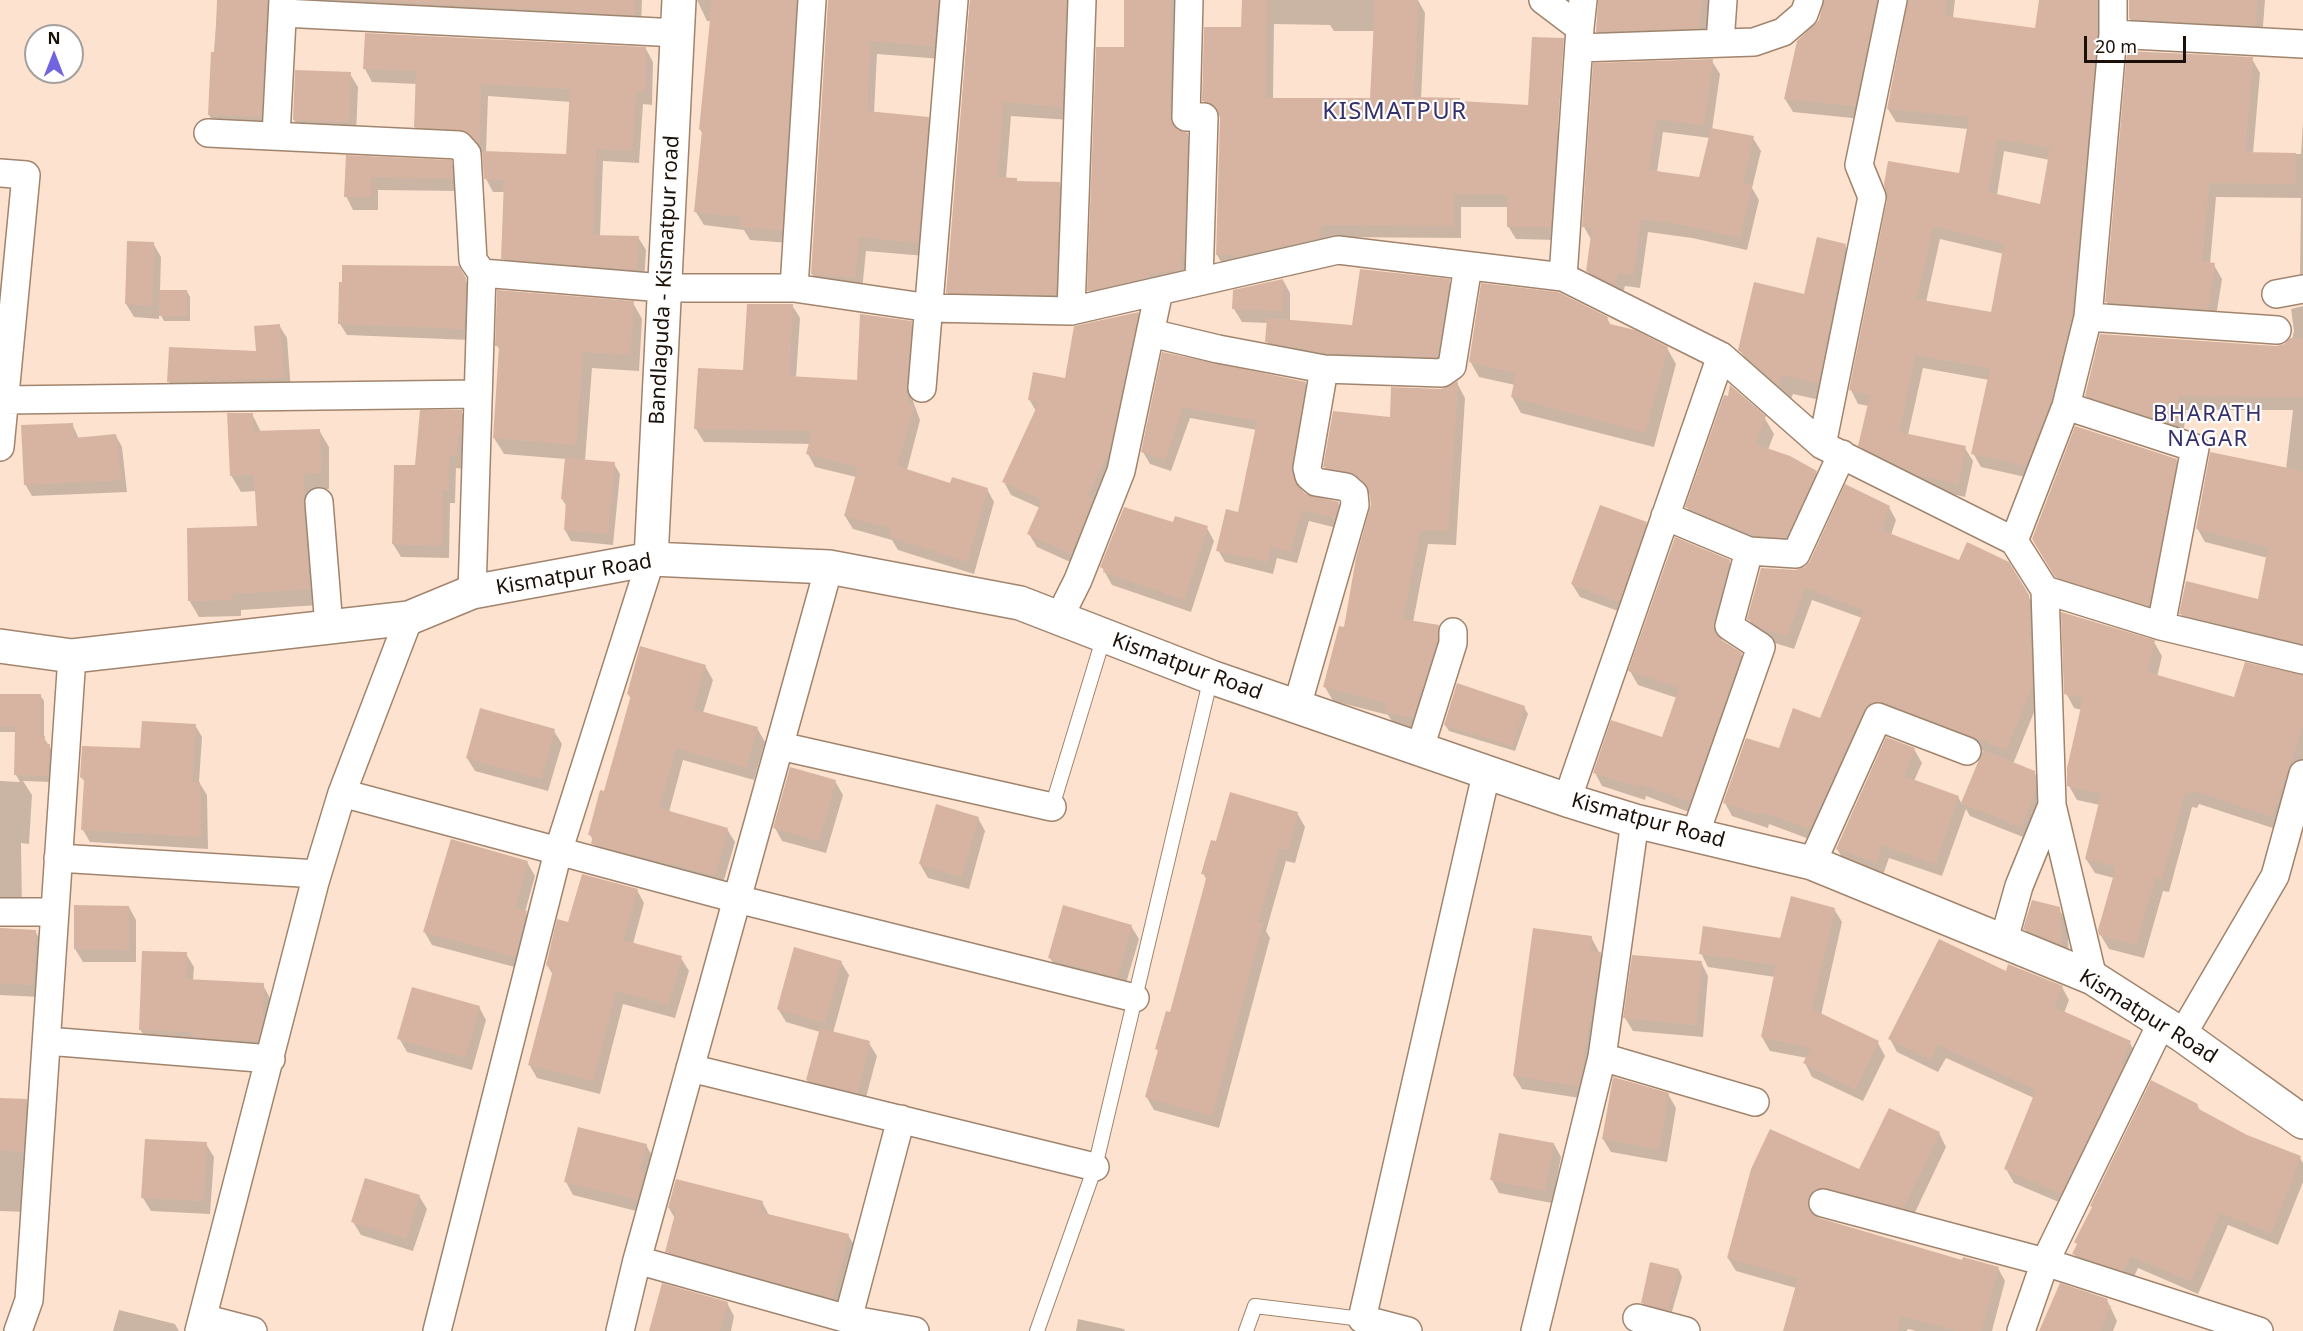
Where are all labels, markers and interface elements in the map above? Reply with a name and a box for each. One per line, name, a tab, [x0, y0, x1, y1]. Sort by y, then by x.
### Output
north arrow	[24, 24, 84, 84]
scale bar	[2087, 24, 2189, 62]
text: N	[47, 27, 61, 49]
text: 20 m	[2095, 34, 2137, 58]
district label: KISMATPUR	[1322, 98, 1468, 126]
street label: Bandlaguda - Kismatpur road	[645, 135, 685, 425]
district label: BHARATH NAGAR	[2153, 402, 2263, 454]
street label: Kismatpur Road	[494, 549, 654, 601]
street label: Kismatpur Road	[1108, 628, 1266, 706]
street label: Kismatpur Road	[1568, 788, 1728, 854]
street label: Kismatpur Road	[2074, 964, 2222, 1070]

